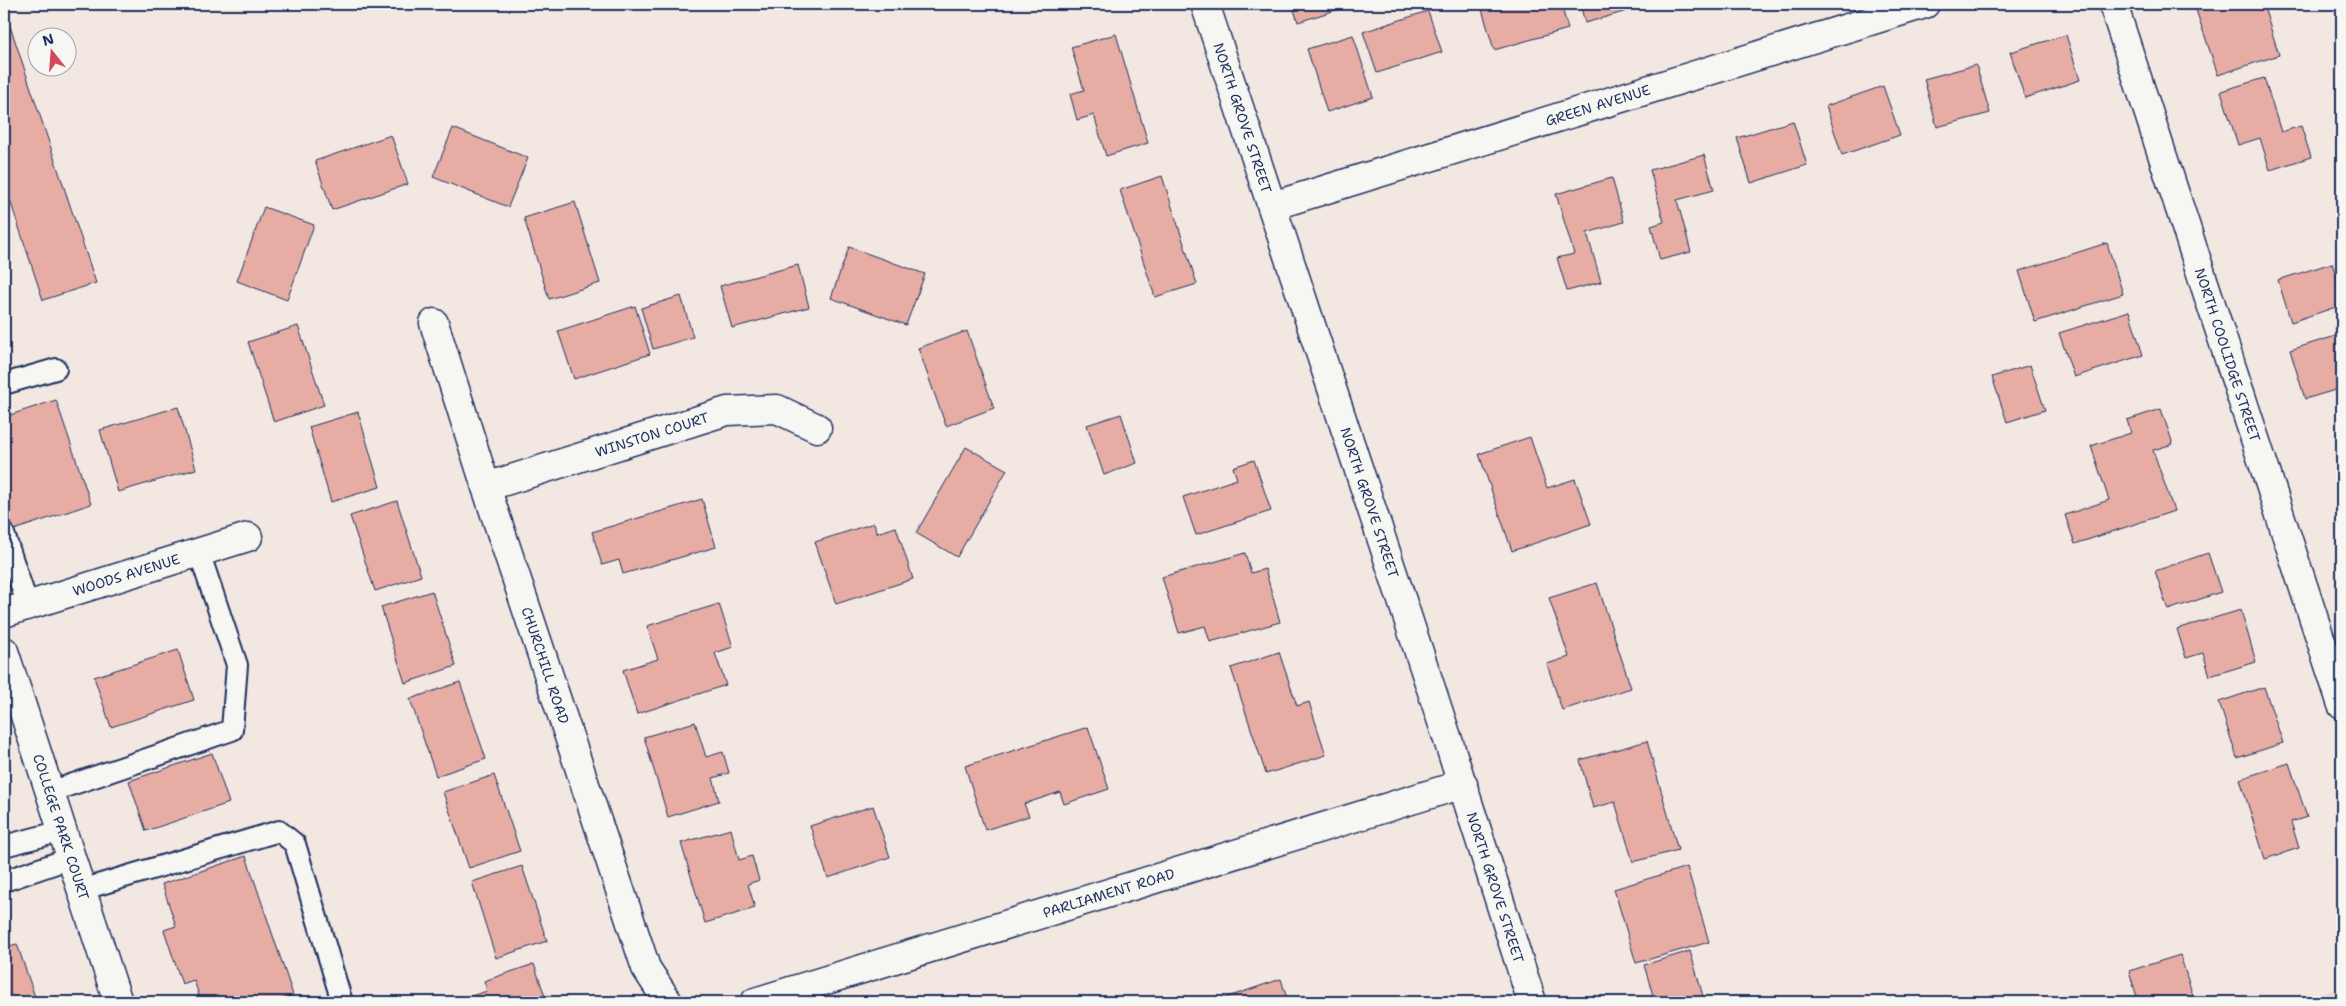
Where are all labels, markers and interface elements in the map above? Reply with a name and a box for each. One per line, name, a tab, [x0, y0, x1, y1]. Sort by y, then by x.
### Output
north arrow	[28, 28, 78, 78]
text: N	[40, 29, 56, 50]
street label: NORTH GROVE STREET	[1209, 40, 1276, 196]
street label: GREEN AVENUE	[1543, 80, 1653, 130]
street label: NORTH COOLIDGE STREET	[2191, 266, 2264, 444]
street label: WINSTON COURT	[593, 408, 711, 461]
street label: NORTH GROVE STREET	[1336, 425, 1403, 580]
street label: WOODS AVENUE	[70, 550, 182, 600]
street label: CHURCHILL ROAD	[518, 605, 573, 726]
street label: COLLEGE PARK COURT	[29, 752, 93, 903]
street label: NORTH GROVE STREET	[1463, 810, 1528, 966]
street label: PARLIAMENT ROAD	[1041, 864, 1177, 922]

